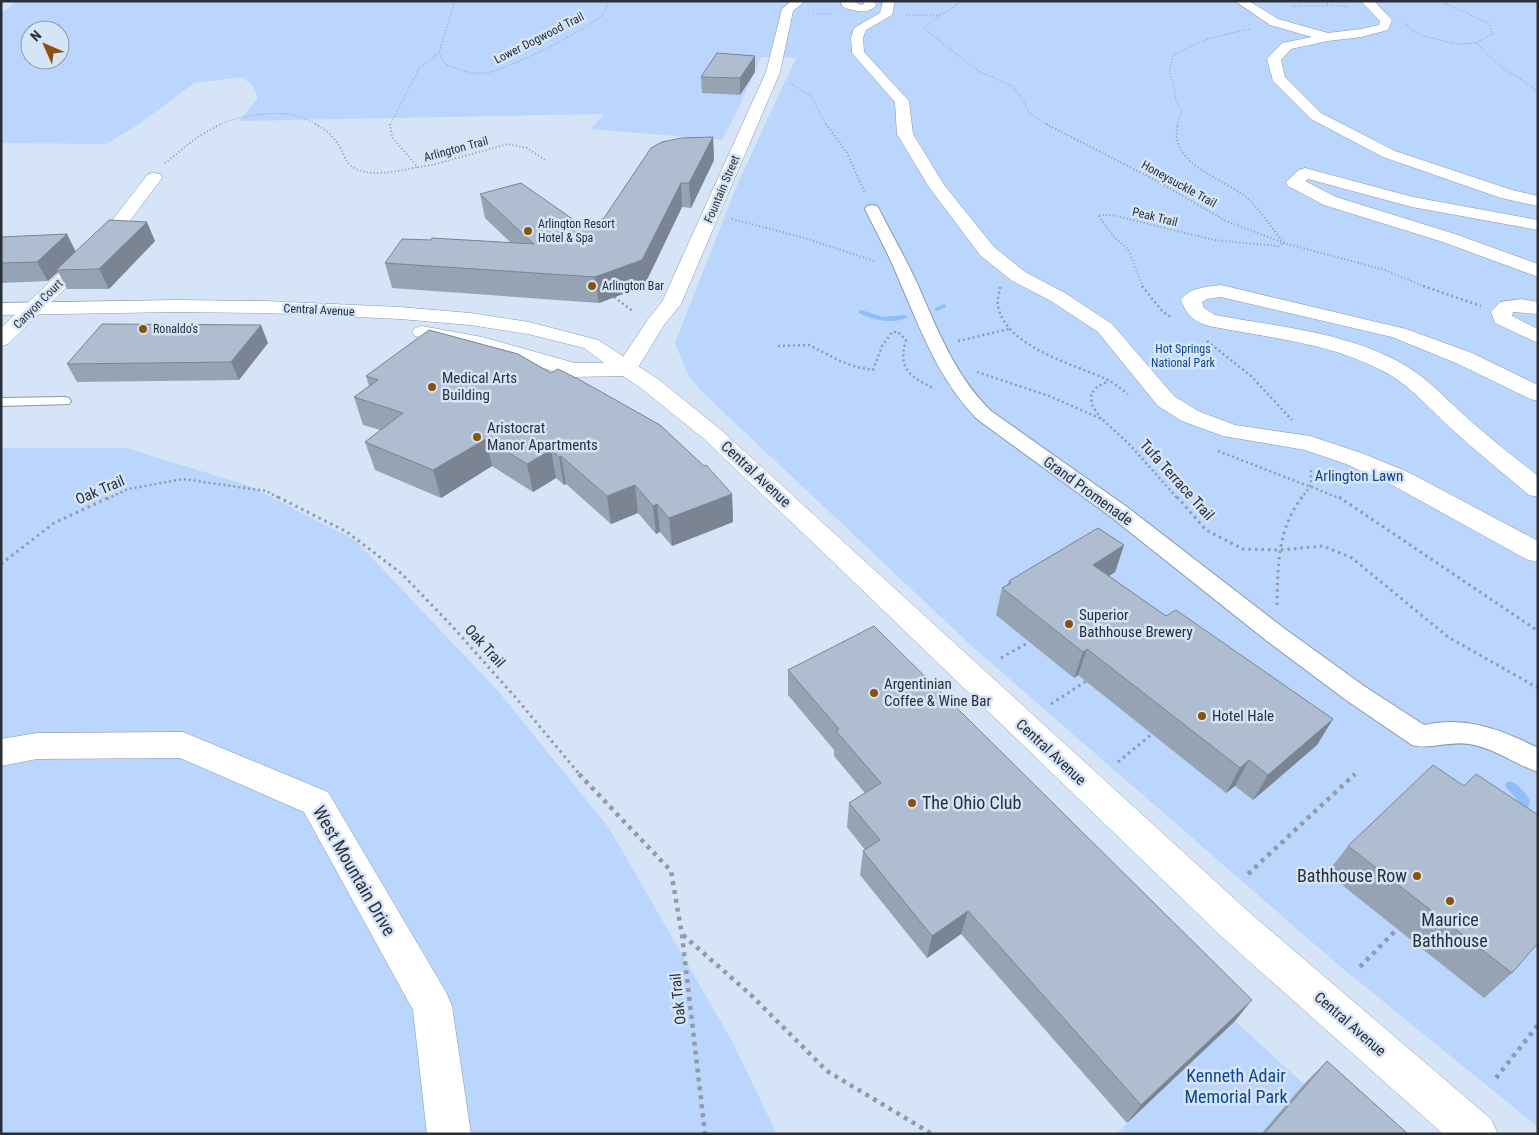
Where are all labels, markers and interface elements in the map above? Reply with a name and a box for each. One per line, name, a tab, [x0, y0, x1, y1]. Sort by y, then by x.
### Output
street label: Lower Dogwood Trail	[492, 9, 586, 67]
north arrow	[20, 20, 70, 70]
text: N	[27, 27, 44, 44]
street label: Arlington Trail	[422, 134, 490, 164]
street label: Fountain Street	[701, 153, 743, 225]
street label: Honeysuckle Trail	[1139, 158, 1219, 210]
street label: Peak Trail	[1131, 205, 1179, 229]
place label: Arlington Resort Hotel & Spa	[538, 217, 615, 245]
marker: Arlington Resort Hotel & Spa	[522, 225, 534, 237]
street label: Canyon Court	[10, 276, 66, 332]
place label: Arlington Bar	[602, 279, 664, 293]
marker: Arlington Bar	[586, 280, 598, 292]
street label: Central Avenue	[283, 301, 355, 319]
place label: Ronaldo's	[153, 322, 198, 336]
marker: Ronaldo's	[137, 323, 149, 335]
park label: Hot Springs National Park	[1151, 342, 1216, 370]
place label: Medical Arts Building	[442, 369, 517, 404]
marker: Medical Arts Building	[426, 381, 438, 393]
place label: Aristocrat Manor Apartments	[487, 419, 598, 454]
marker: Aristocrat Manor Apartments	[471, 431, 483, 443]
street label: Tufa Terrace Trail	[1136, 436, 1218, 524]
street label: Central Avenue	[717, 437, 795, 511]
street label: Grand Promenade	[1040, 453, 1136, 529]
park label: Arlington Lawn	[1315, 467, 1403, 485]
street label: Oak Trail	[73, 472, 127, 508]
place label: Superior Bathhouse Brewery	[1079, 606, 1193, 641]
marker: Superior Bathhouse Brewery	[1063, 618, 1075, 630]
street label: Oak Trail	[461, 621, 509, 671]
place label: Argentinian Coffee & Wine Bar	[884, 675, 991, 710]
marker: Argentinian Coffee & Wine Bar	[868, 687, 880, 699]
place label: Hotel Hale	[1212, 707, 1274, 725]
marker: Hotel Hale	[1196, 710, 1208, 722]
street label: Central Avenue	[1012, 715, 1090, 789]
place label: The Ohio Club	[922, 792, 1021, 813]
marker: The Ohio Club	[906, 797, 918, 809]
street label: West Mountain Drive	[309, 802, 400, 939]
place label: Bathhouse Row	[1297, 865, 1407, 886]
marker: Bathhouse Row	[1411, 870, 1423, 882]
marker: Maurice Bathhouse	[1444, 895, 1456, 907]
place label: Maurice Bathhouse	[1412, 909, 1488, 951]
street label: Oak Trail	[666, 972, 690, 1026]
street label: Central Avenue	[1311, 988, 1389, 1060]
park label: Kenneth Adair Memorial Park	[1184, 1065, 1288, 1107]

